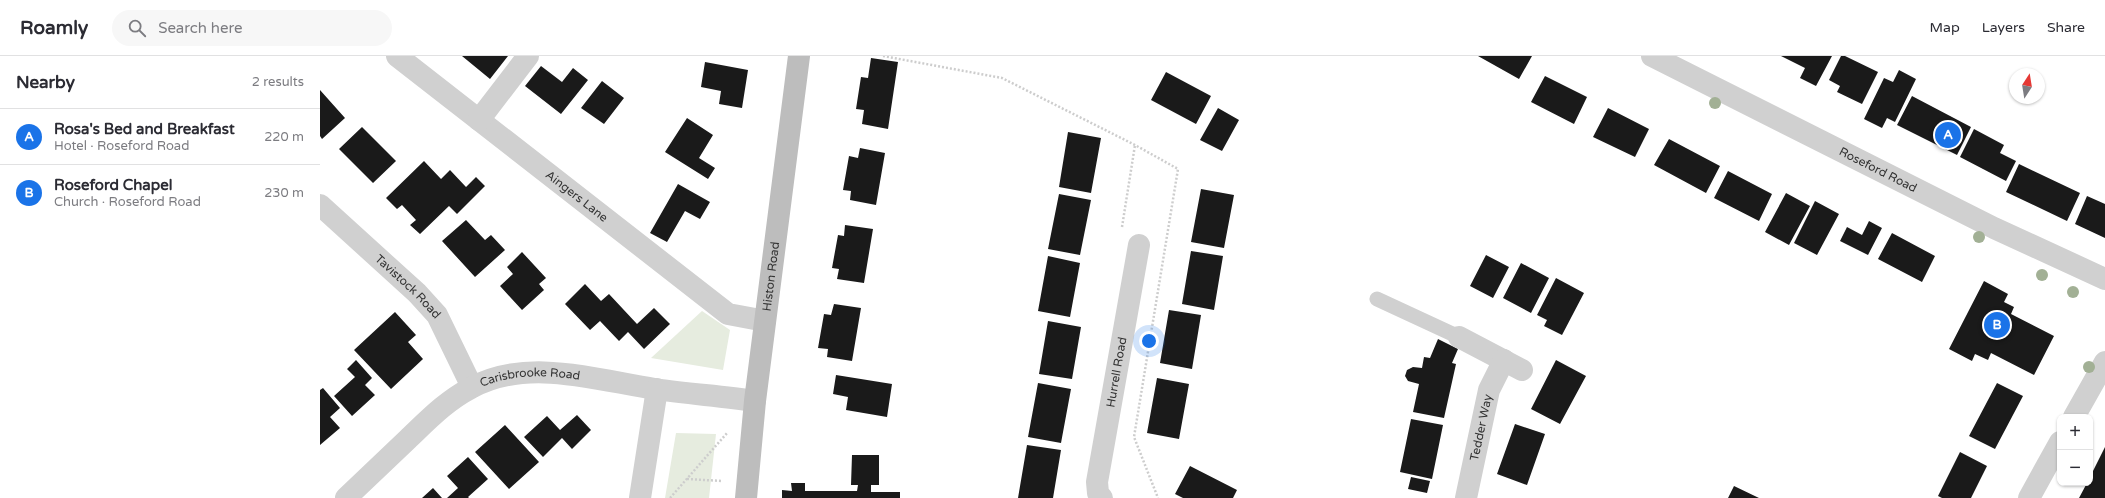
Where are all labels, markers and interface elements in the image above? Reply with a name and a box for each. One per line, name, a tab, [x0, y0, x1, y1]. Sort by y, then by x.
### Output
search box	[112, 10, 392, 46]
text: Roamly	[20, 17, 88, 39]
icon: search	[126, 17, 148, 39]
text: Search here	[158, 19, 243, 37]
text: Map	[1930, 19, 1960, 36]
text: Layers	[1982, 19, 2025, 36]
text: Share	[2047, 19, 2085, 36]
north arrow	[2009, 68, 2045, 104]
text: Nearby	[16, 72, 75, 93]
text: 2 results	[252, 74, 304, 90]
text: Rosa's Bed and Breakfast	[54, 120, 235, 138]
pin: A	[1935, 120, 1961, 150]
text: A	[24, 129, 34, 145]
text: 220 m	[264, 129, 304, 145]
text: Hotel · Roseford Road	[54, 138, 189, 154]
street label: Roseford Road	[1837, 144, 1919, 195]
street label: Aingers Lane	[543, 168, 611, 225]
text: Roseford Chapel	[54, 176, 172, 194]
text: B	[24, 185, 34, 201]
text: 230 m	[264, 185, 304, 201]
text: Church · Roseford Road	[54, 194, 201, 210]
street label: Histon Road	[760, 241, 782, 312]
street label: Tavistock Road	[372, 252, 444, 321]
pin: B	[1984, 310, 2010, 340]
your location	[1139, 331, 1159, 351]
street label: Hurrell Road	[1103, 336, 1130, 409]
street label: Carisbrooke Road	[478, 365, 581, 390]
street label: Tedder Way	[1467, 392, 1495, 462]
map controls	[2057, 414, 2093, 486]
button: +	[2057, 414, 2093, 450]
button: −	[2057, 450, 2093, 486]

